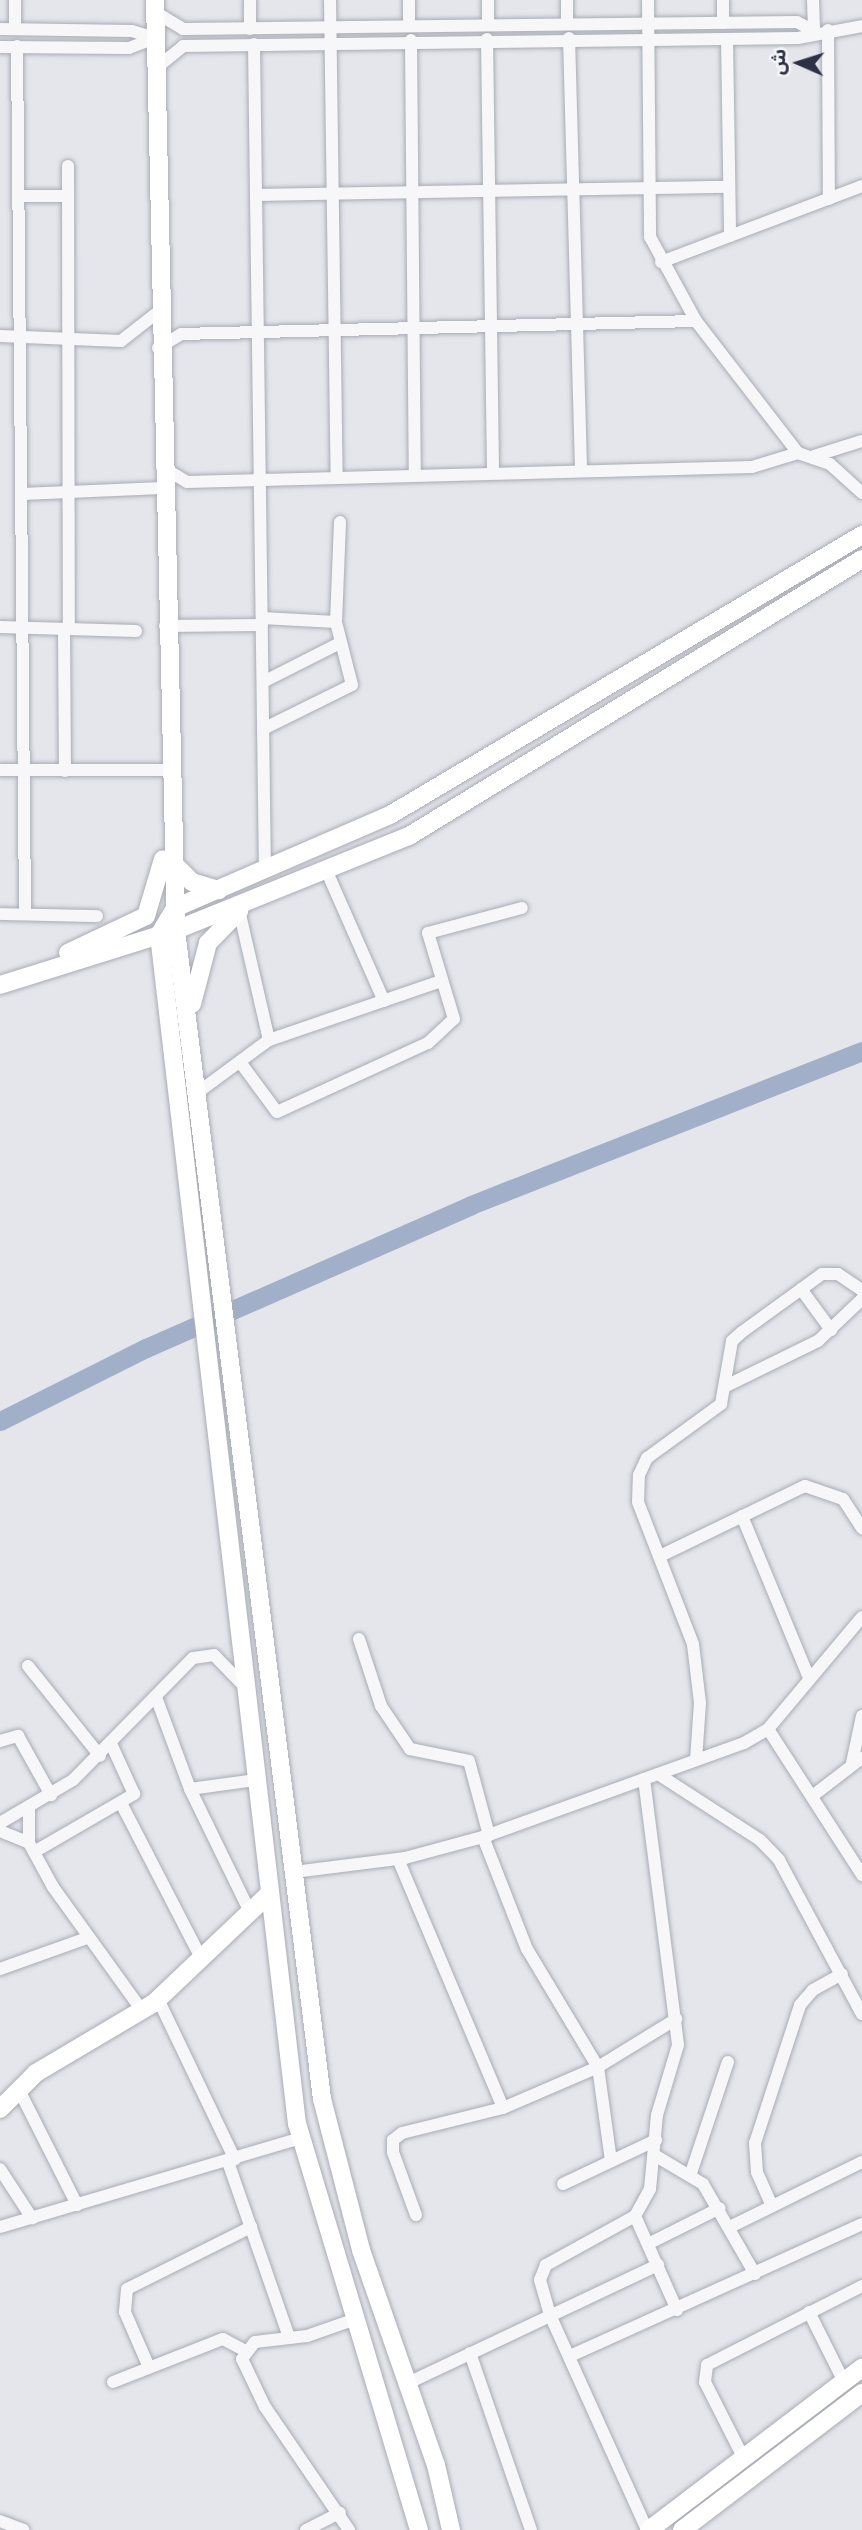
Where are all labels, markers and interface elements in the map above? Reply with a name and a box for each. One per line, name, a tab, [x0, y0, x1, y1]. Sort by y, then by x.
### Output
north arrow	[764, 28, 834, 98]
text: ش	[765, 48, 790, 75]

